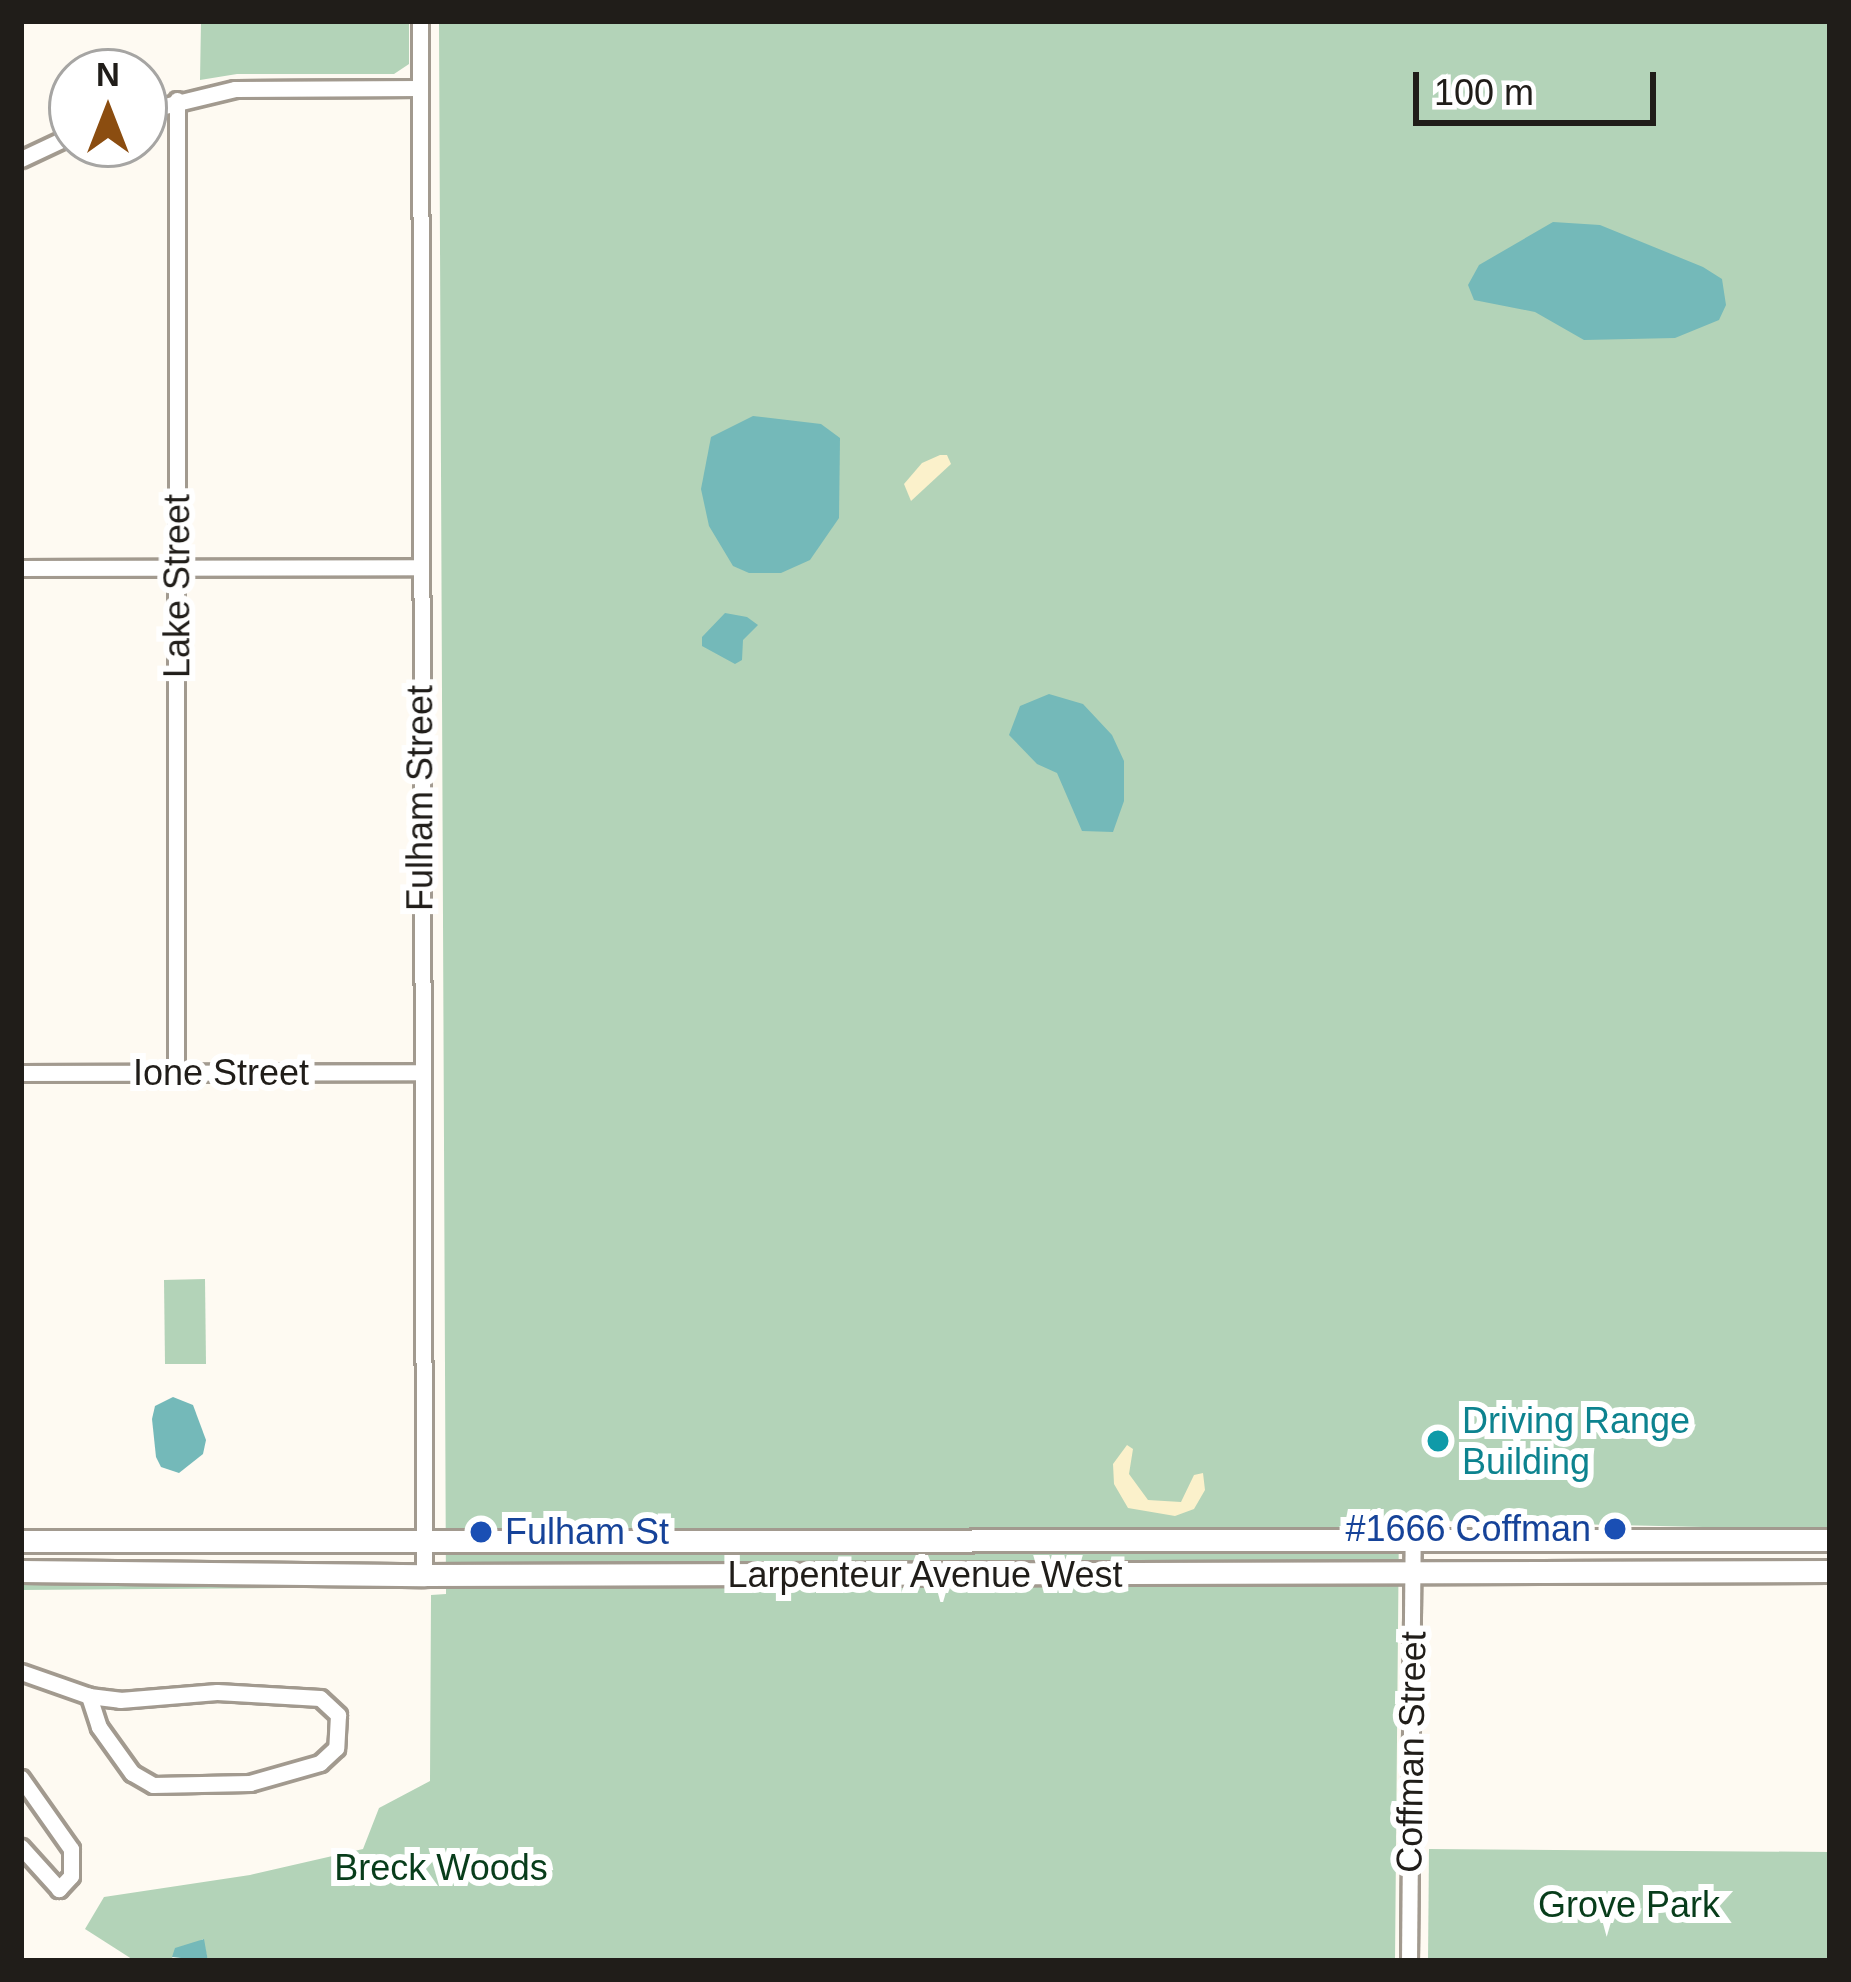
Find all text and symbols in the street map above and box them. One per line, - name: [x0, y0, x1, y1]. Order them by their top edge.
- north arrow: [48, 48, 168, 168]
- scale bar: [1419, 48, 1662, 122]
- text: N: [96, 56, 120, 93]
- text: 100 m: [1434, 72, 1534, 113]
- street label: Lake Street: [155, 494, 199, 678]
- street label: Fulham Street: [398, 685, 442, 911]
- street label: Ione Street: [133, 1051, 309, 1095]
- place label: Driving Range Building: [1462, 1398, 1690, 1483]
- marker: Driving Range Building: [1425, 1428, 1451, 1454]
- place label: #1666 Coffman: [1345, 1507, 1591, 1551]
- place label: Fulham St: [505, 1510, 669, 1554]
- marker: #1666 Coffman: [1602, 1516, 1628, 1542]
- marker: Fulham St: [468, 1519, 494, 1545]
- street label: Larpenteur Avenue West: [727, 1553, 1123, 1597]
- street label: Coffman Street: [1387, 1631, 1435, 1873]
- park label: Breck Woods: [334, 1846, 548, 1890]
- park label: Grove Park: [1538, 1883, 1720, 1927]

